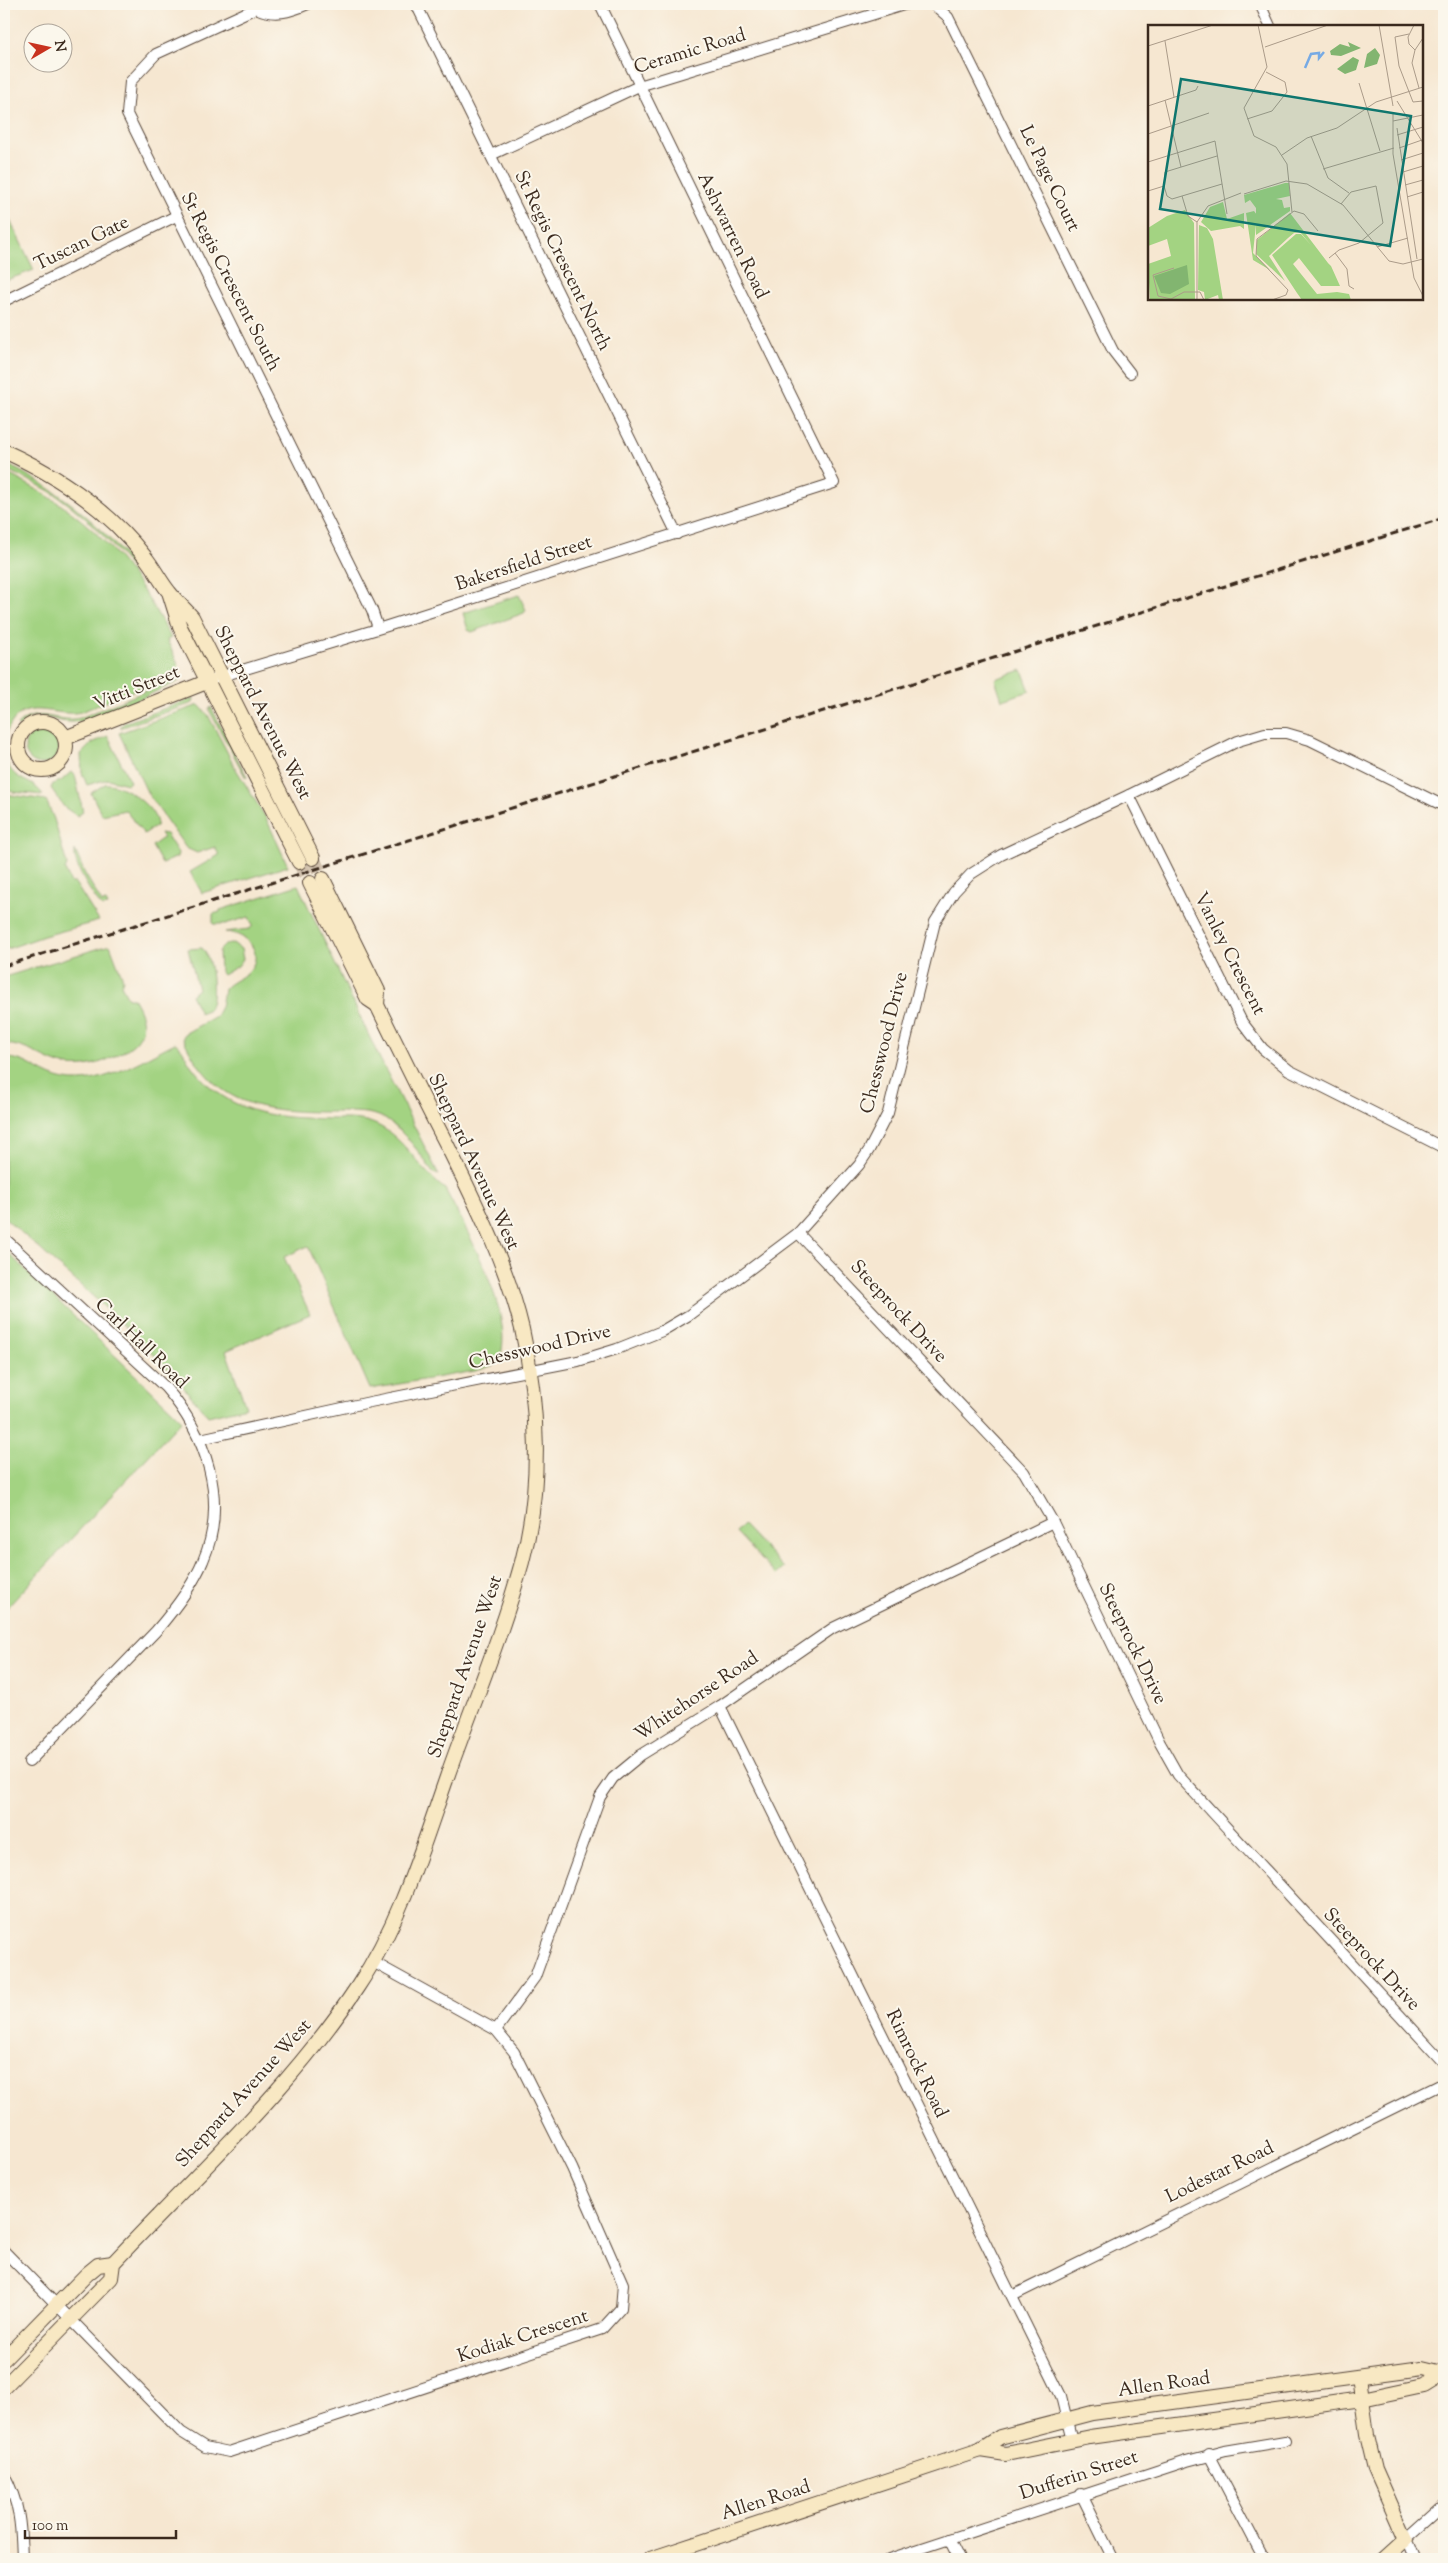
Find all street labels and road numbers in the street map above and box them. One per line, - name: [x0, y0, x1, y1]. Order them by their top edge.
- street label: Ceramic Road: [631, 22, 750, 82]
- street label: Le Page Court: [1012, 121, 1087, 237]
- street label: St Regis Crescent North: [507, 166, 617, 356]
- street label: Ashwarren Road: [690, 168, 774, 304]
- street label: St Regis Crescent South: [173, 188, 287, 376]
- street label: Tuscan Gate: [30, 209, 134, 279]
- street label: Bakersfield Street: [452, 529, 596, 599]
- street label: Sheppard Avenue West: [206, 621, 318, 805]
- street label: Vitti Street: [90, 659, 185, 719]
- street label: Vanley Crescent: [1186, 888, 1272, 1021]
- street label: Chesswood Drive: [854, 969, 916, 1117]
- street label: Sheppard Avenue West: [420, 1069, 526, 1255]
- street label: Steeprock Drive: [843, 1255, 953, 1370]
- street label: Carl Hall Road: [88, 1292, 194, 1396]
- street label: Chesswood Drive: [466, 1319, 614, 1377]
- street label: Sheppard Avenue West: [422, 1571, 510, 1762]
- street label: Steeprock Drive: [1091, 1579, 1173, 1709]
- street label: Whitehorse Road: [630, 1645, 765, 1749]
- street label: Steeprock Drive: [1316, 1903, 1426, 2018]
- street label: Rimrock Road: [878, 2005, 954, 2123]
- street label: Sheppard Avenue West: [170, 2013, 319, 2174]
- street label: Lodestar Road: [1161, 2135, 1279, 2211]
- street label: Kodiak Crescent: [454, 2303, 592, 2371]
- street label: Allen Road: [1116, 2365, 1212, 2405]
- street label: Dufferin Street: [1016, 2444, 1142, 2508]
- street label: Allen Road: [718, 2474, 814, 2528]

